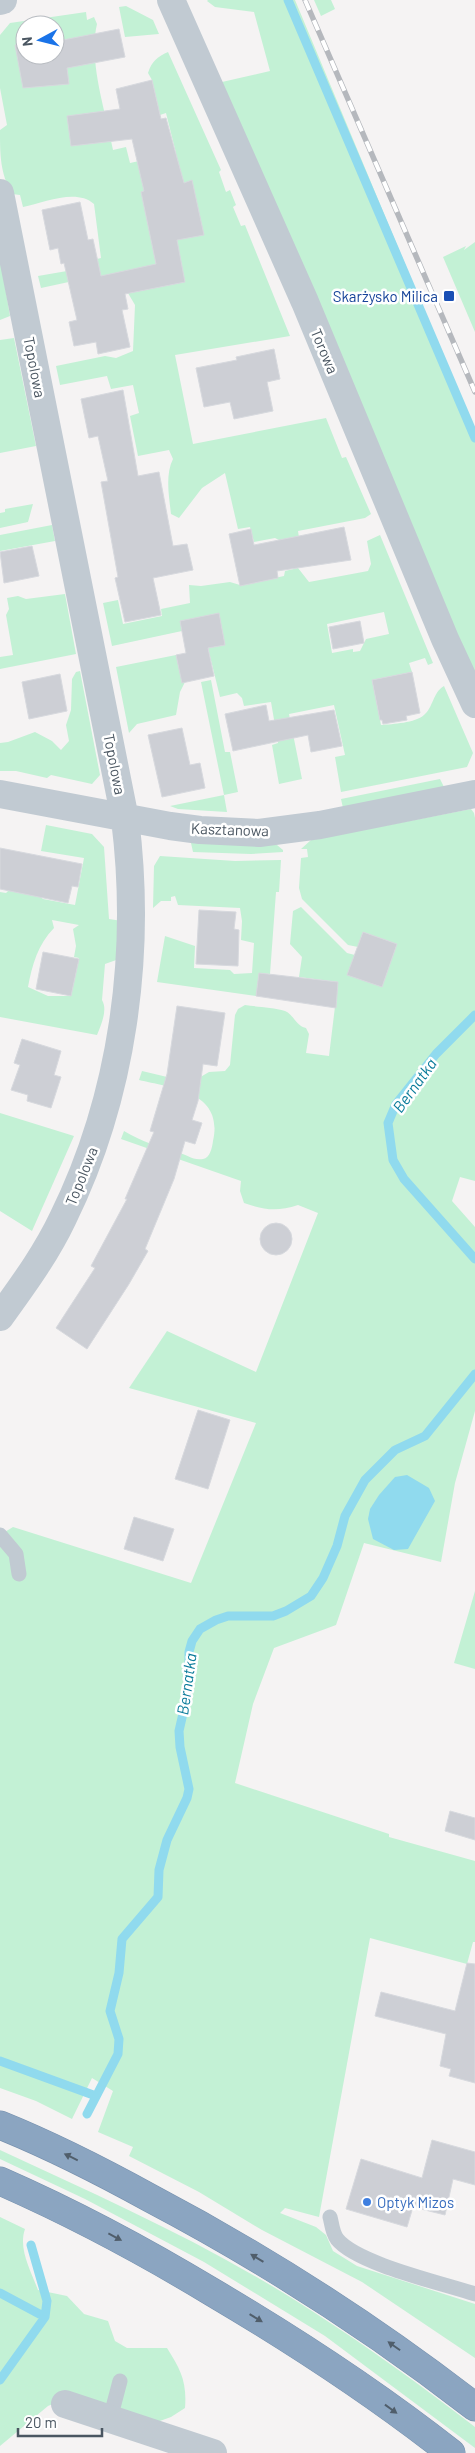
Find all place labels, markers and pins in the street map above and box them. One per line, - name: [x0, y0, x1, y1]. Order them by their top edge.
- place label: Skarżysko Milica: [333, 287, 438, 305]
- marker: Skarżysko Milica: [442, 289, 456, 303]
- place label: Optyk Mizos: [377, 2193, 454, 2211]
- marker: Optyk Mizos: [361, 2196, 373, 2208]

